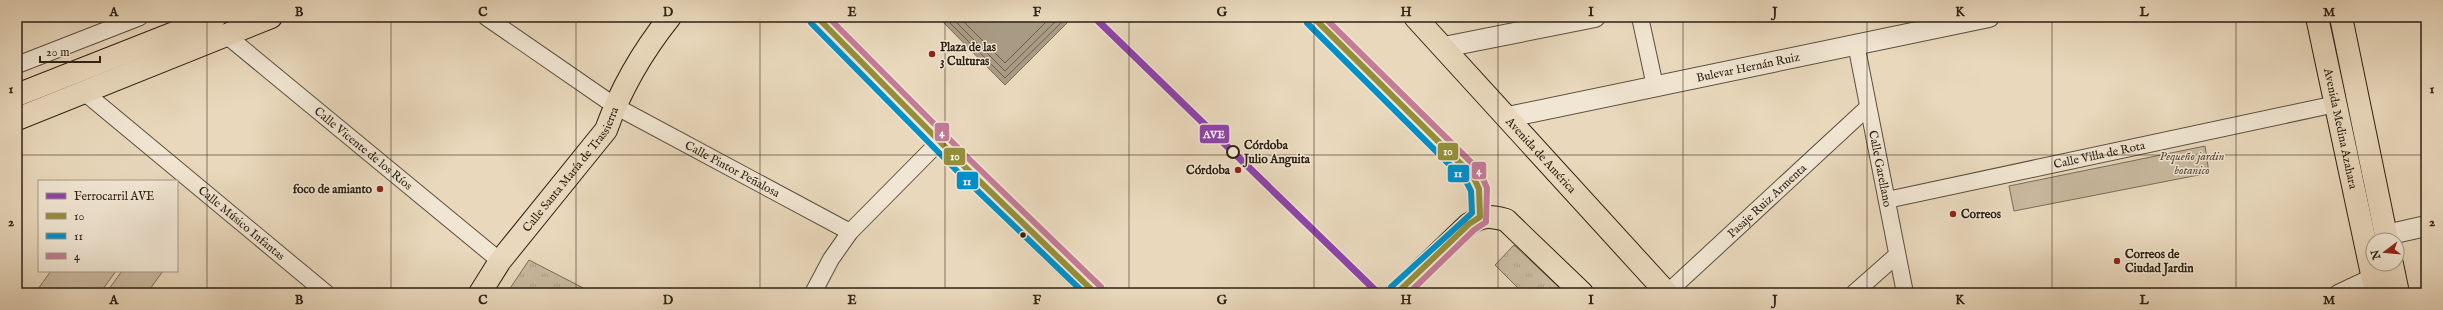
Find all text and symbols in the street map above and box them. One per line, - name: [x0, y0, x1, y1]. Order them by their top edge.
- text: A: [109, 4, 120, 21]
- text: B: [295, 4, 304, 21]
- text: C: [478, 4, 488, 21]
- text: D: [663, 4, 674, 21]
- text: E: [847, 4, 857, 21]
- text: F: [1033, 4, 1042, 21]
- text: G: [1217, 4, 1228, 21]
- text: H: [1400, 4, 1412, 21]
- text: I: [1588, 4, 1594, 21]
- text: J: [1770, 4, 1778, 21]
- text: K: [1955, 4, 1965, 21]
- text: L: [2138, 4, 2149, 21]
- text: M: [2323, 4, 2336, 21]
- scale bar: [40, 38, 100, 64]
- place label: Plaza de las 3 Culturas: [940, 40, 997, 69]
- text: 20 m: [46, 45, 69, 60]
- marker: Plaza de las 3 Culturas: [927, 49, 937, 59]
- street label: Bulevar Hernán Ruiz: [1695, 49, 1801, 86]
- street label: Avenida Medina Azahara: [2320, 66, 2361, 191]
- text: 1: [9, 81, 14, 98]
- text: 1: [2430, 81, 2435, 98]
- street label: Calle Vicente de los Ríos: [311, 104, 415, 193]
- street label: Calle Santa María de Trassierra: [520, 104, 623, 235]
- street label: Avenida de América: [1502, 114, 1580, 197]
- line badge: 4: [934, 122, 950, 142]
- line badge: AVE: [1199, 124, 1230, 144]
- text: 4: [938, 126, 945, 140]
- text: AVE: [1202, 128, 1225, 142]
- street label: Calle Garellano: [1865, 129, 1895, 209]
- street label: Calle Pintor Peñalosa: [682, 138, 783, 201]
- place label: Córdoba Julio Anguita: [1242, 138, 1311, 168]
- street label: Calle Villa de Rota: [2052, 138, 2147, 172]
- line badge: 10: [1437, 142, 1459, 161]
- marker: Córdoba Julio Anguita: [1226, 145, 1240, 159]
- text: 10: [1443, 145, 1453, 159]
- line badge: 10: [943, 147, 966, 166]
- park label: Pequeño jardin botanico: [2160, 149, 2225, 178]
- text: 10: [950, 150, 960, 164]
- street label: Pasaje Ruiz Armenta: [1725, 160, 1810, 241]
- line badge: 4: [1471, 161, 1487, 180]
- place label: Córdoba: [1186, 163, 1231, 178]
- line badge: 11: [1447, 164, 1470, 183]
- text: 4: [1475, 164, 1482, 178]
- marker: Córdoba: [1233, 165, 1243, 175]
- text: 11: [1454, 167, 1462, 181]
- line badge: 11: [956, 171, 979, 190]
- text: 11: [963, 175, 971, 189]
- legend: [38, 180, 178, 272]
- place label: foco de amianto: [293, 182, 373, 197]
- street label: Calle Músico Infantas: [195, 183, 288, 264]
- marker: foco de amianto: [375, 184, 385, 194]
- text: Ferrocarril AVE: [74, 189, 154, 204]
- place label: Correos: [1961, 207, 2002, 222]
- text: 10: [74, 209, 84, 224]
- marker: Correos: [1948, 209, 1958, 219]
- text: 2: [8, 214, 14, 231]
- text: 2: [2429, 214, 2435, 231]
- text: 11: [74, 229, 83, 244]
- unlabelled marker: [1018, 230, 1028, 240]
- north arrow: [2365, 232, 2405, 272]
- place label: Correos de Ciudad Jardin: [2125, 247, 2194, 277]
- text: N: [2368, 248, 2385, 262]
- text: 4: [74, 249, 80, 264]
- marker: Correos de Ciudad Jardin: [2112, 256, 2122, 266]
- text: A: [109, 292, 120, 309]
- text: B: [295, 292, 304, 309]
- text: C: [478, 292, 488, 309]
- text: D: [663, 292, 674, 309]
- text: E: [847, 292, 857, 309]
- text: F: [1033, 292, 1042, 309]
- text: G: [1217, 292, 1228, 309]
- text: H: [1400, 292, 1412, 309]
- text: I: [1588, 292, 1594, 309]
- text: J: [1770, 292, 1778, 309]
- text: K: [1955, 292, 1965, 309]
- text: L: [2138, 292, 2149, 309]
- text: M: [2323, 292, 2336, 309]

